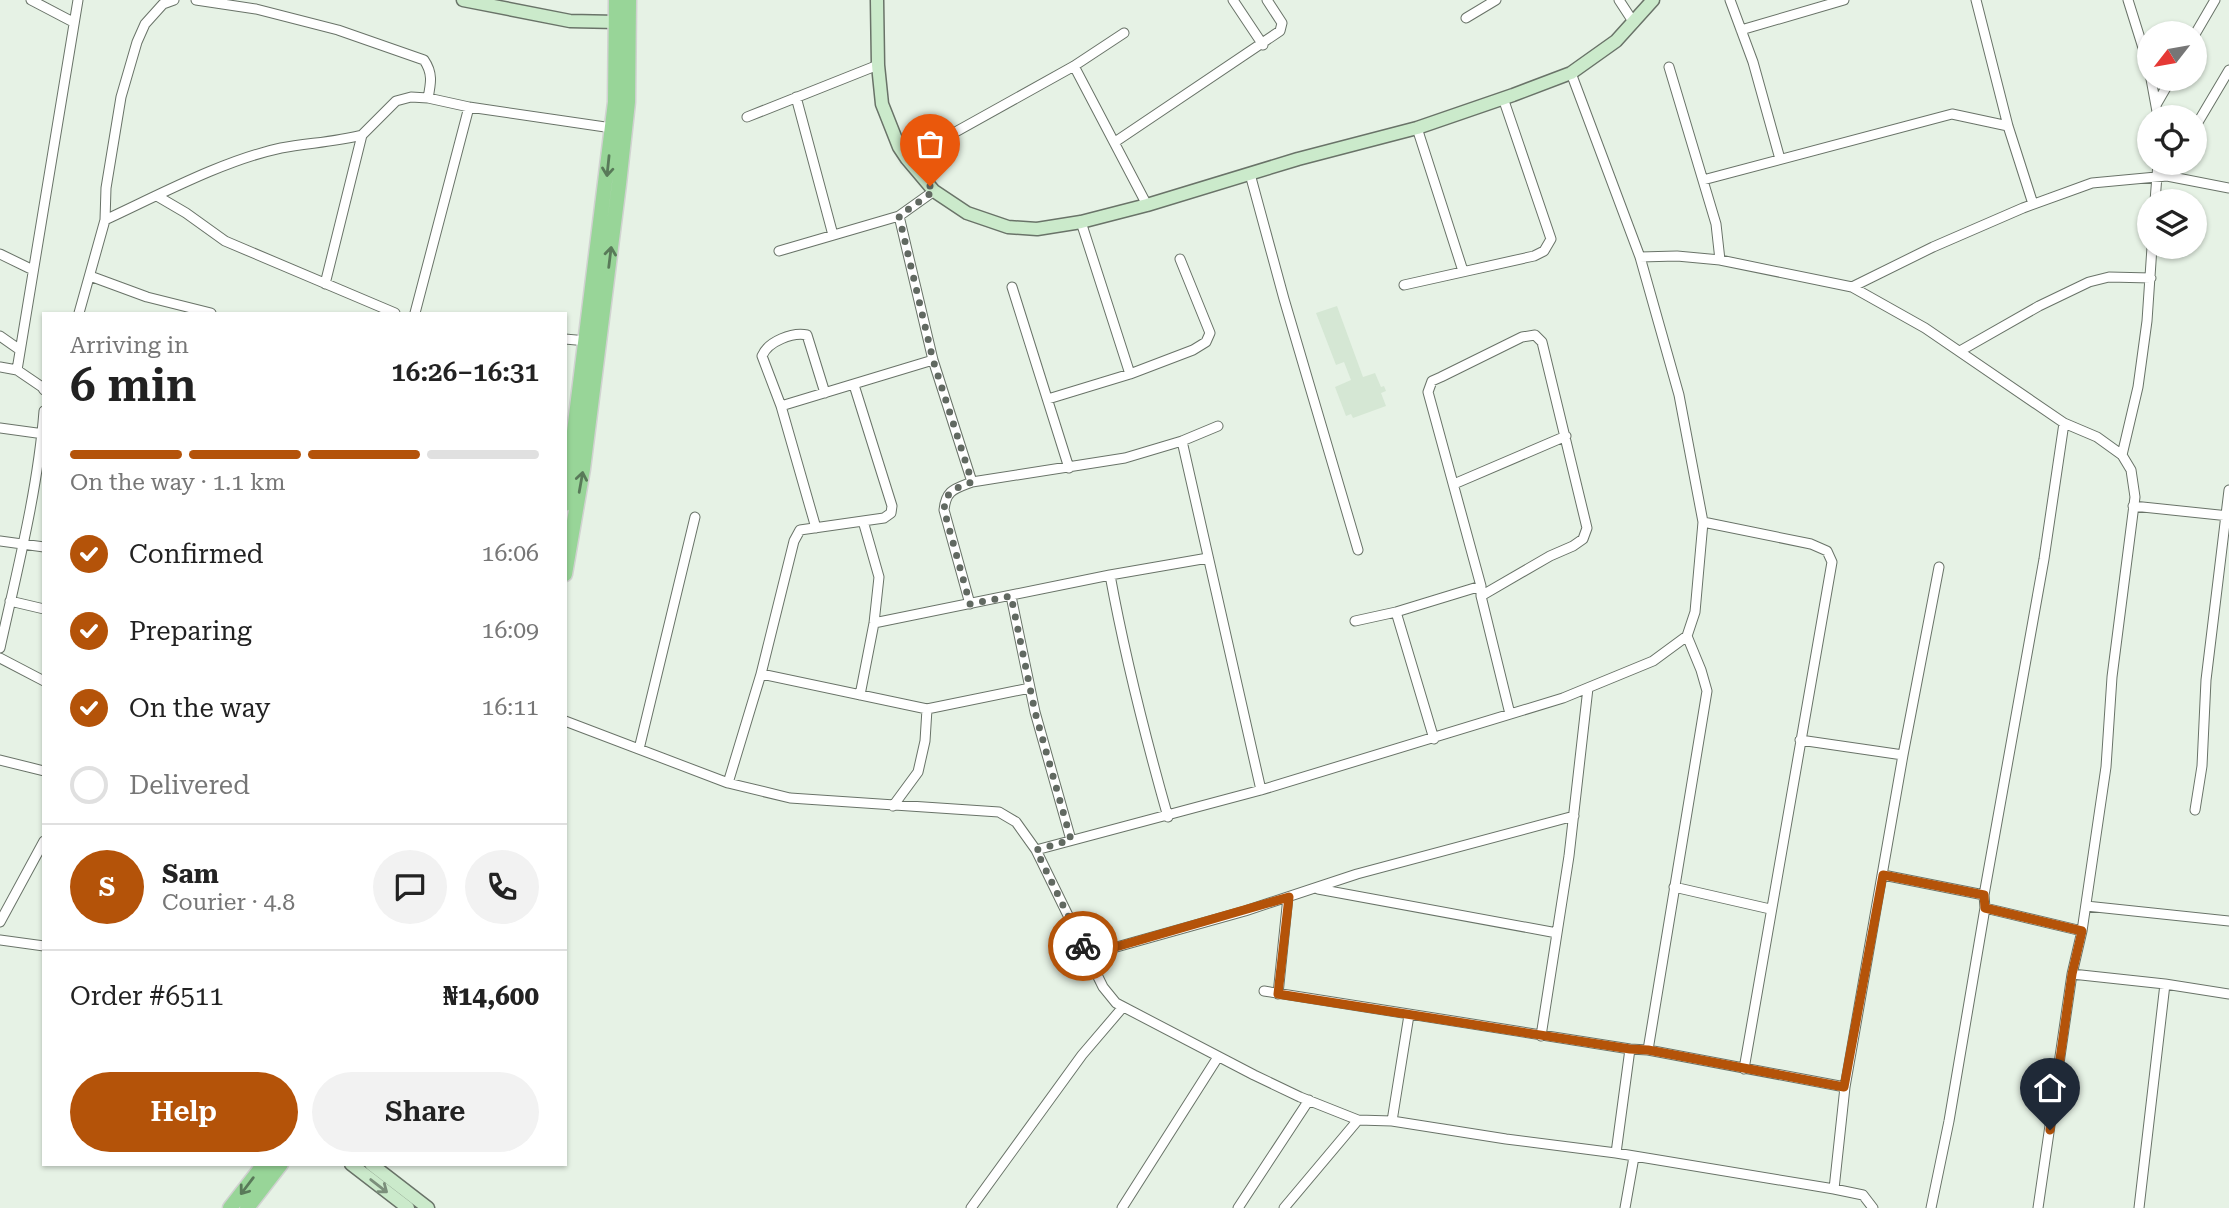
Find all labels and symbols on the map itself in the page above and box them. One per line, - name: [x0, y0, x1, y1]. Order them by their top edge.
- north arrow: [2137, 21, 2207, 91]
- pin: [900, 114, 960, 186]
- one-way arrow: [601, 154, 614, 177]
- one-way arrow: [604, 246, 617, 268]
- one-way arrow: [575, 471, 588, 494]
- courier: [1048, 911, 1118, 981]
- pin: [2020, 1058, 2080, 1130]
- one-way arrow: [240, 1176, 254, 1195]
- one-way arrow: [369, 1178, 388, 1193]

